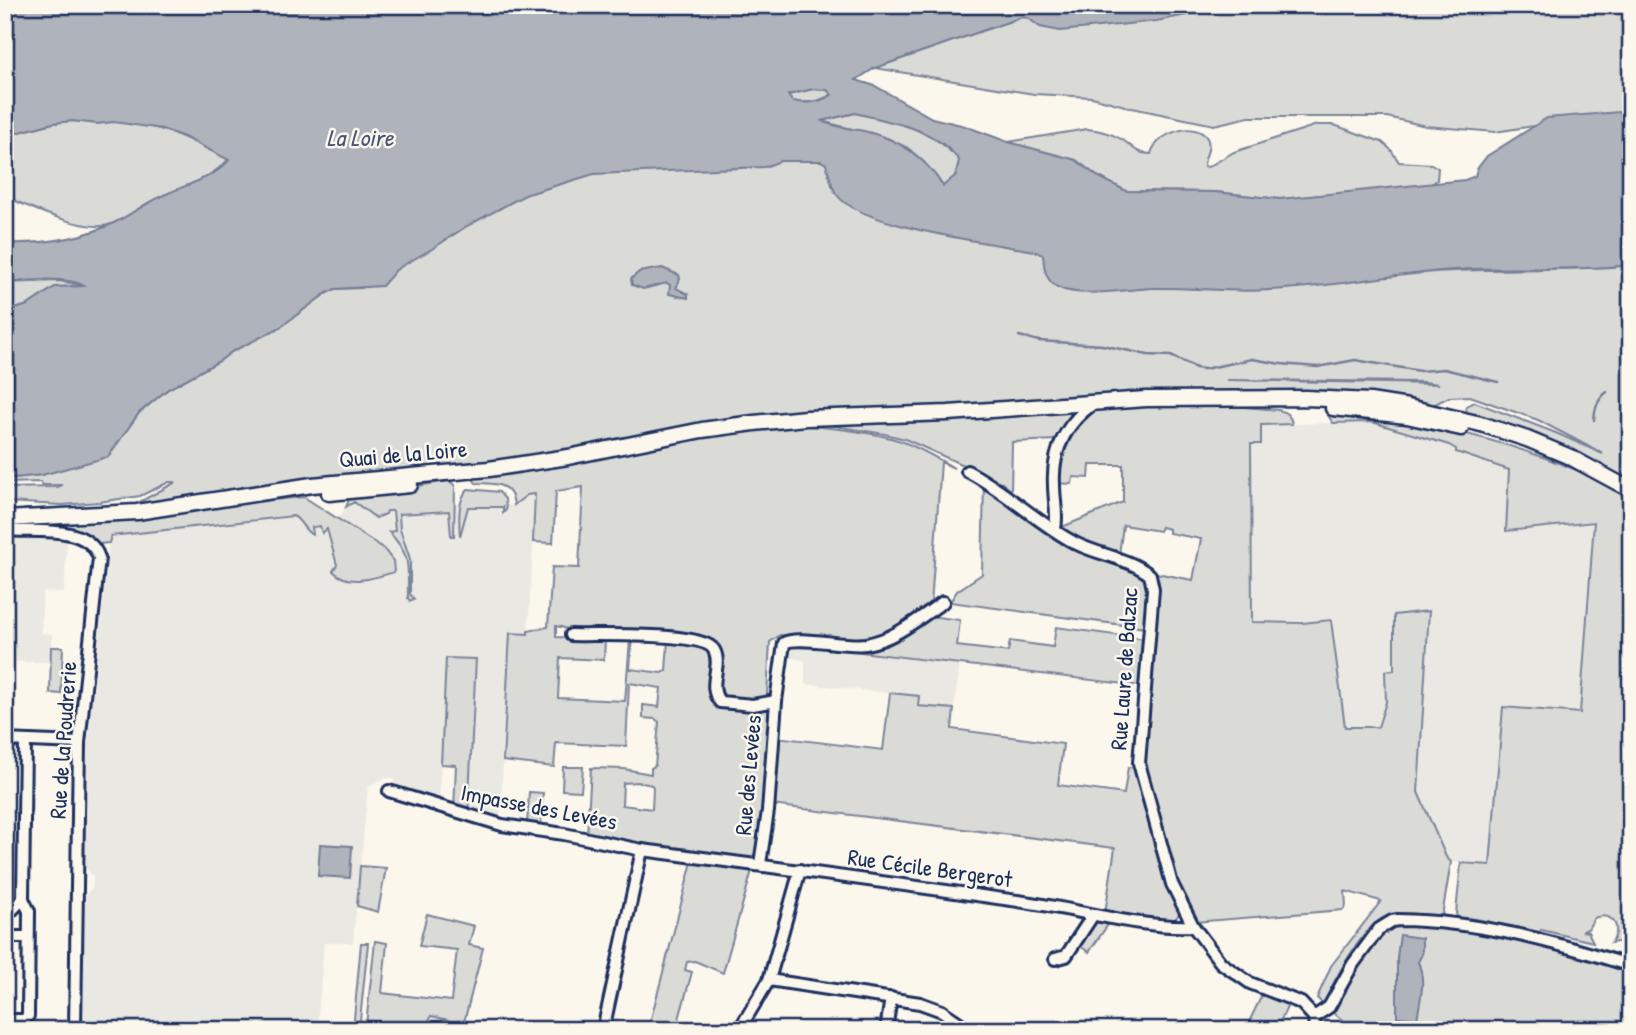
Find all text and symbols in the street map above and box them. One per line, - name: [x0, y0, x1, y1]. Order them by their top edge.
- water label: La Loire: [327, 121, 395, 153]
- street label: Quai de la Loire: [338, 432, 468, 475]
- street label: Rue Laure de Balzac: [1102, 587, 1145, 751]
- street label: Rue de la Poudrerie: [42, 660, 83, 820]
- street label: Rue des Levées: [727, 713, 768, 836]
- street label: Impasse des Levées: [458, 776, 620, 837]
- street label: Rue Cécile Bergerot: [846, 841, 1015, 895]

